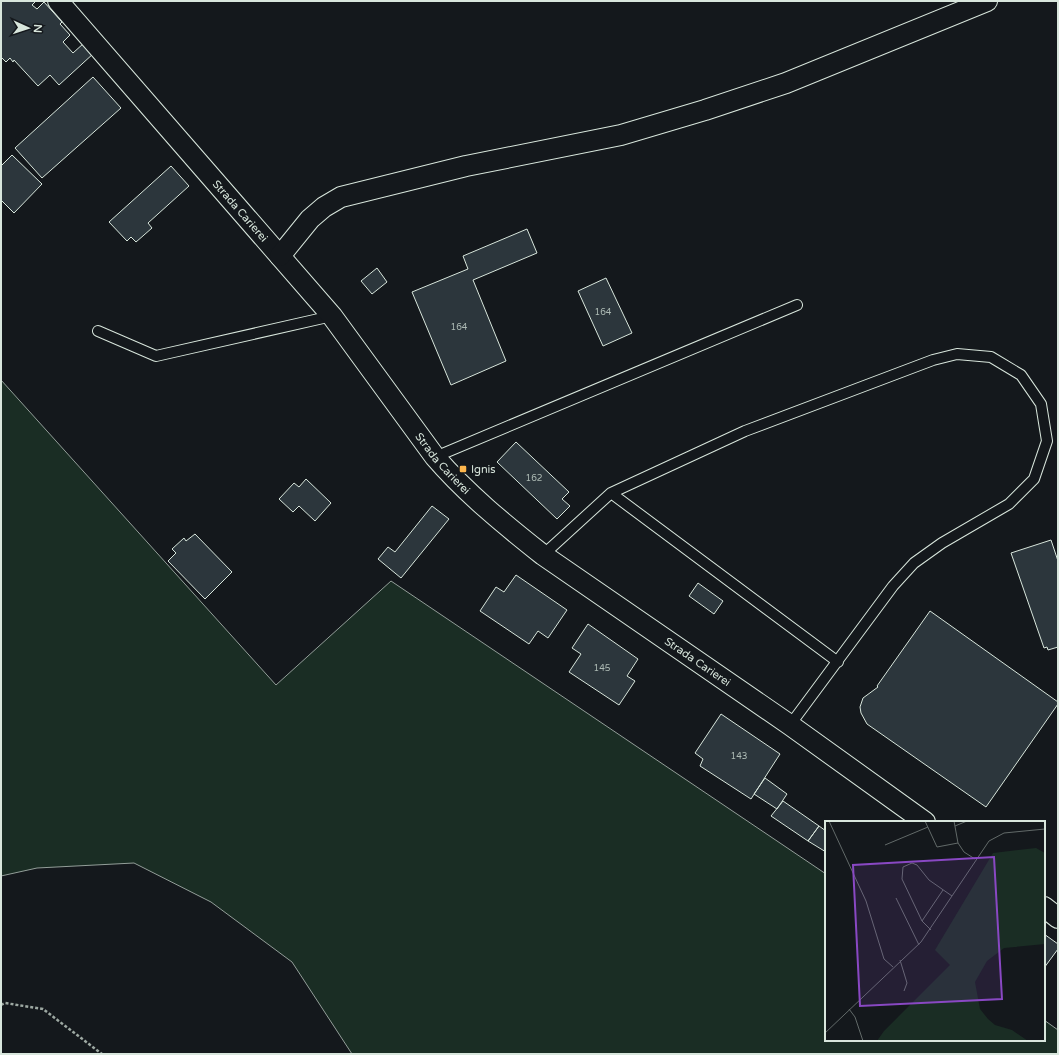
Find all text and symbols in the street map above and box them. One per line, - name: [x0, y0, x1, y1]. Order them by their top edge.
- north arrow: [8, 8, 48, 48]
- text: N: [31, 24, 44, 33]
- street label: Strada Carierei: [210, 177, 271, 244]
- house number: 164: [595, 307, 612, 318]
- house number: 164: [451, 322, 468, 333]
- street label: Strada Carierei: [413, 430, 473, 497]
- place label: Ignis: [471, 463, 496, 476]
- marker: Ignis: [458, 464, 468, 474]
- house number: 162: [526, 473, 542, 484]
- street label: Strada Carierei: [662, 634, 733, 689]
- house number: 145: [594, 663, 611, 674]
- house number: 143: [731, 751, 747, 762]
- inset map: [825, 821, 1045, 1041]

